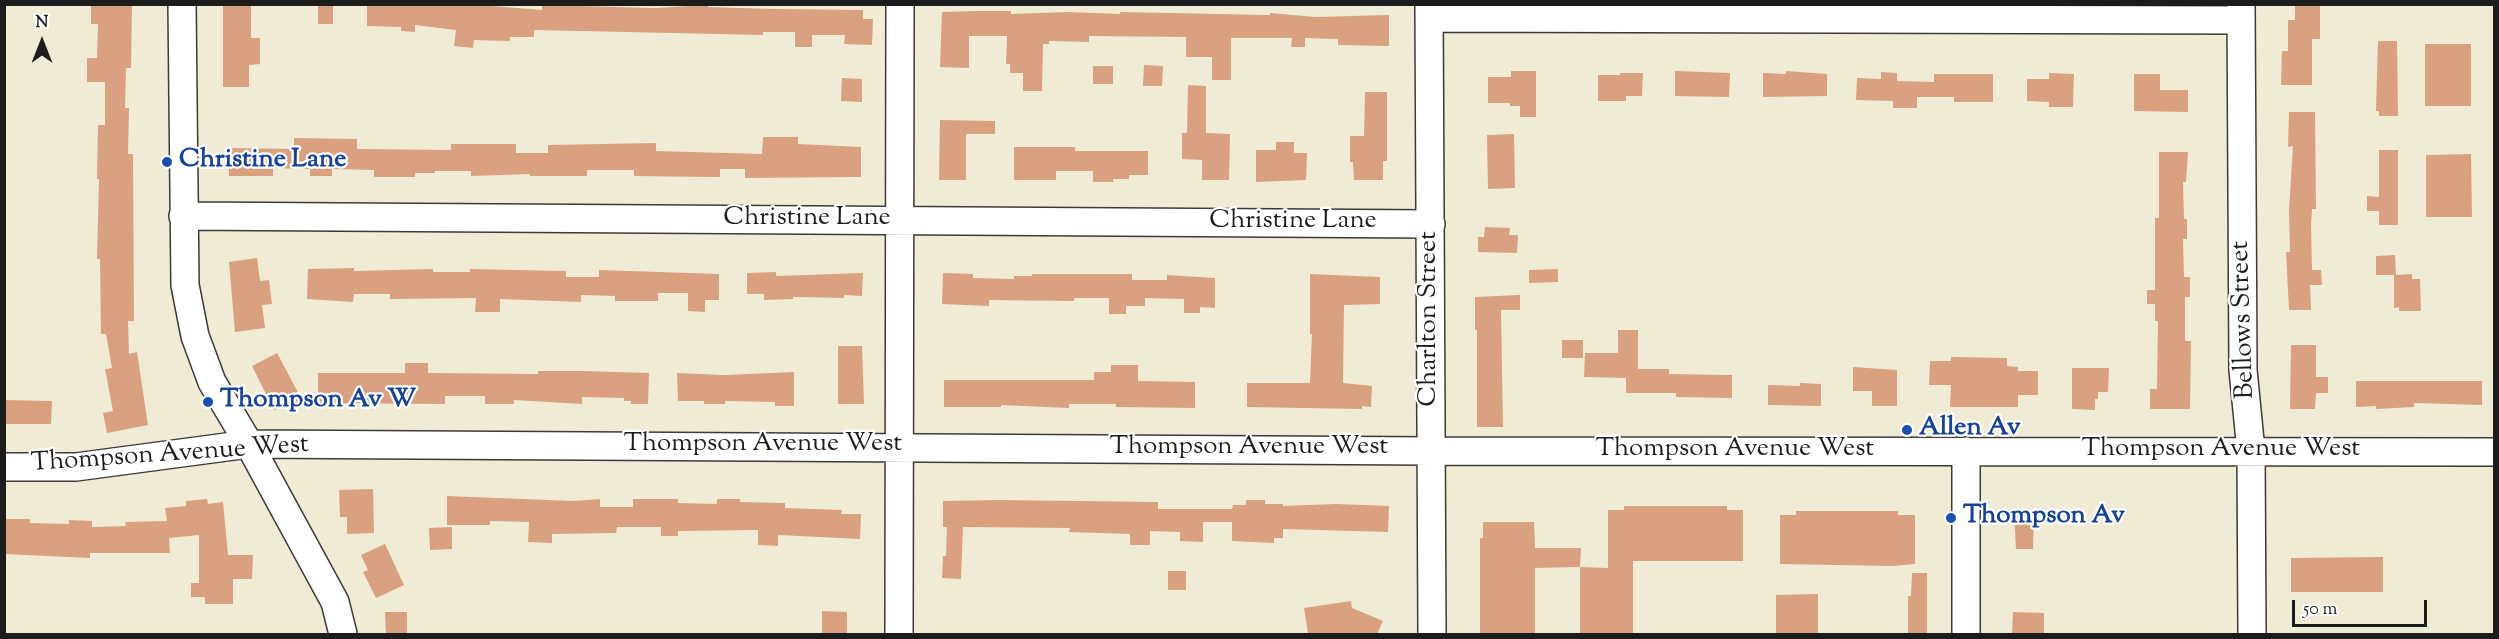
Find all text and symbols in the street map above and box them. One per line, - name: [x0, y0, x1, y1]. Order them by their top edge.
- north arrow: [12, 12, 72, 72]
- text: N: [36, 12, 48, 35]
- place label: Christine Lane: [179, 146, 346, 178]
- marker: Christine Lane: [160, 155, 174, 169]
- street label: Christine Lane: [723, 204, 891, 236]
- street label: Christine Lane: [1209, 207, 1377, 239]
- street label: Charlton Street: [1415, 231, 1447, 407]
- street label: Bellows Street: [2227, 240, 2263, 400]
- place label: Thompson Av W: [220, 386, 416, 418]
- marker: Thompson Av W: [201, 395, 215, 409]
- place label: Allen Av: [1919, 414, 2021, 446]
- marker: Allen Av: [1900, 423, 1914, 437]
- street label: Thompson Avenue West: [624, 430, 902, 462]
- street label: Thompson Avenue West: [30, 431, 310, 481]
- street label: Thompson Avenue West: [1110, 433, 1388, 465]
- street label: Thompson Avenue West: [1596, 435, 1874, 467]
- street label: Thompson Avenue West: [2082, 435, 2360, 467]
- place label: Thompson Av: [1963, 502, 2125, 534]
- marker: Thompson Av: [1944, 511, 1958, 525]
- scale bar: [2295, 588, 2430, 626]
- text: 50 m: [2303, 597, 2337, 623]

